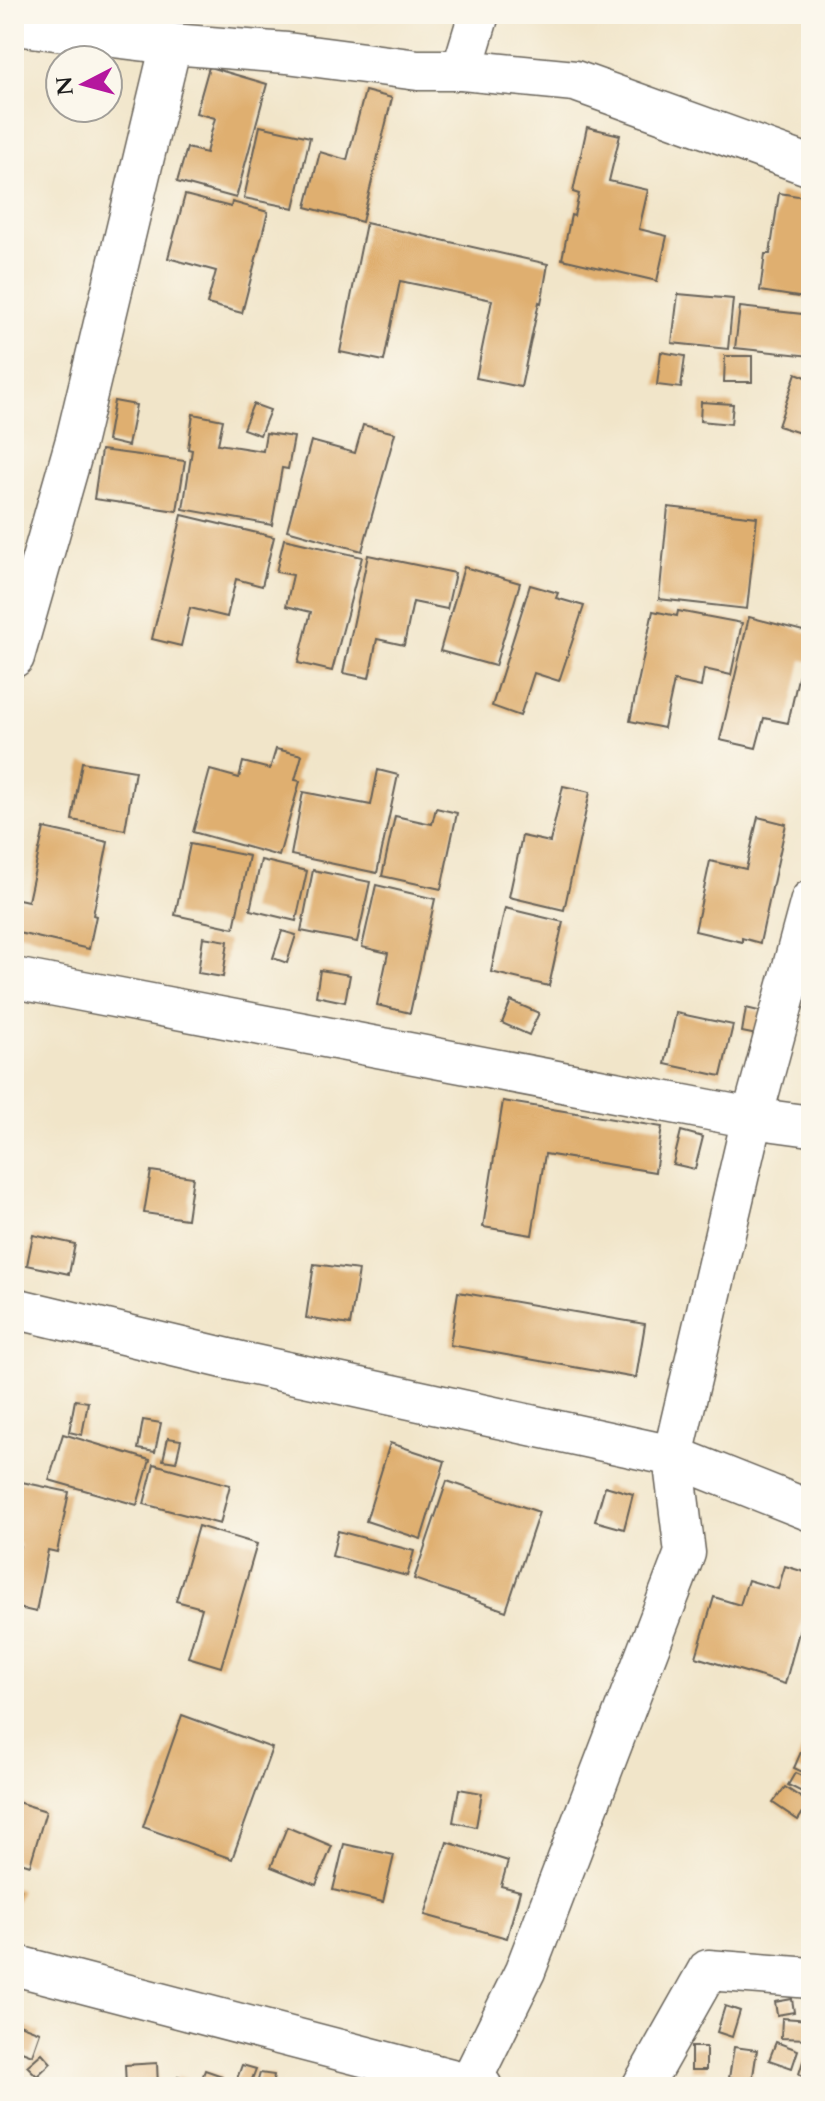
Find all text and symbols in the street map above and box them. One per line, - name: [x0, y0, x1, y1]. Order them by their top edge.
- north arrow: [44, 44, 124, 124]
- text: N: [49, 75, 81, 97]

